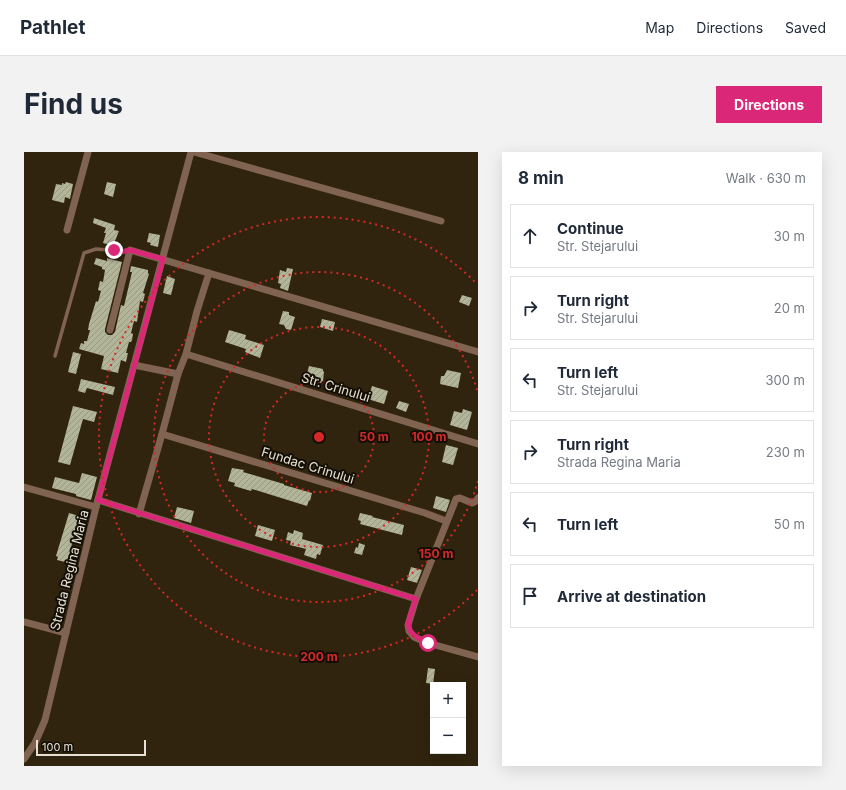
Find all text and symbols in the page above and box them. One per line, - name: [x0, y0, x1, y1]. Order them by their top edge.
- text: Pathlet: [20, 16, 85, 39]
- text: Map: [645, 19, 674, 36]
- text: Directions: [696, 19, 763, 36]
- text: Saved: [785, 19, 826, 36]
- button: Directions: [716, 86, 822, 123]
- text: Find us: [24, 87, 123, 121]
- text: 8 min: [518, 168, 564, 188]
- text: Walk · 630 m: [726, 170, 806, 186]
- text: Continue: [557, 219, 624, 238]
- icon: ahead: [519, 225, 541, 247]
- text: 30 m: [774, 228, 805, 244]
- text: Str. Stejarului: [557, 238, 638, 254]
- route end: [105, 241, 123, 259]
- text: Turn right: [557, 291, 629, 310]
- icon: right: [519, 297, 541, 319]
- text: 20 m: [774, 300, 805, 316]
- text: Str. Stejarului: [557, 310, 638, 326]
- text: Turn left: [557, 363, 618, 382]
- street label: Str. Crinului: [300, 369, 372, 405]
- icon: left: [519, 369, 541, 391]
- text: 300 m: [766, 372, 805, 388]
- text: Str. Stejarului: [557, 382, 638, 398]
- text: 50 m: [359, 429, 389, 444]
- text: 100 m: [411, 429, 447, 444]
- centre of rings: [312, 430, 326, 444]
- text: Turn right: [557, 435, 629, 454]
- icon: right: [519, 441, 541, 463]
- street label: Fundac Crinului: [260, 443, 356, 487]
- text: 230 m: [766, 444, 805, 460]
- text: Strada Regina Maria: [557, 454, 681, 470]
- street label: Strada Regina Maria: [46, 508, 92, 632]
- icon: left: [519, 513, 541, 535]
- text: Turn left: [557, 515, 618, 534]
- text: 50 m: [774, 516, 805, 532]
- text: 150 m: [419, 546, 453, 561]
- icon: arrive: [519, 585, 541, 607]
- text: Arrive at destination: [557, 587, 706, 606]
- route start: [419, 634, 437, 652]
- text: 200 m: [300, 649, 338, 664]
- map controls: [430, 682, 466, 754]
- button: +: [430, 682, 466, 718]
- button: −: [430, 718, 466, 754]
- scale bar: [36, 738, 146, 757]
- text: 100 m: [42, 740, 73, 754]

